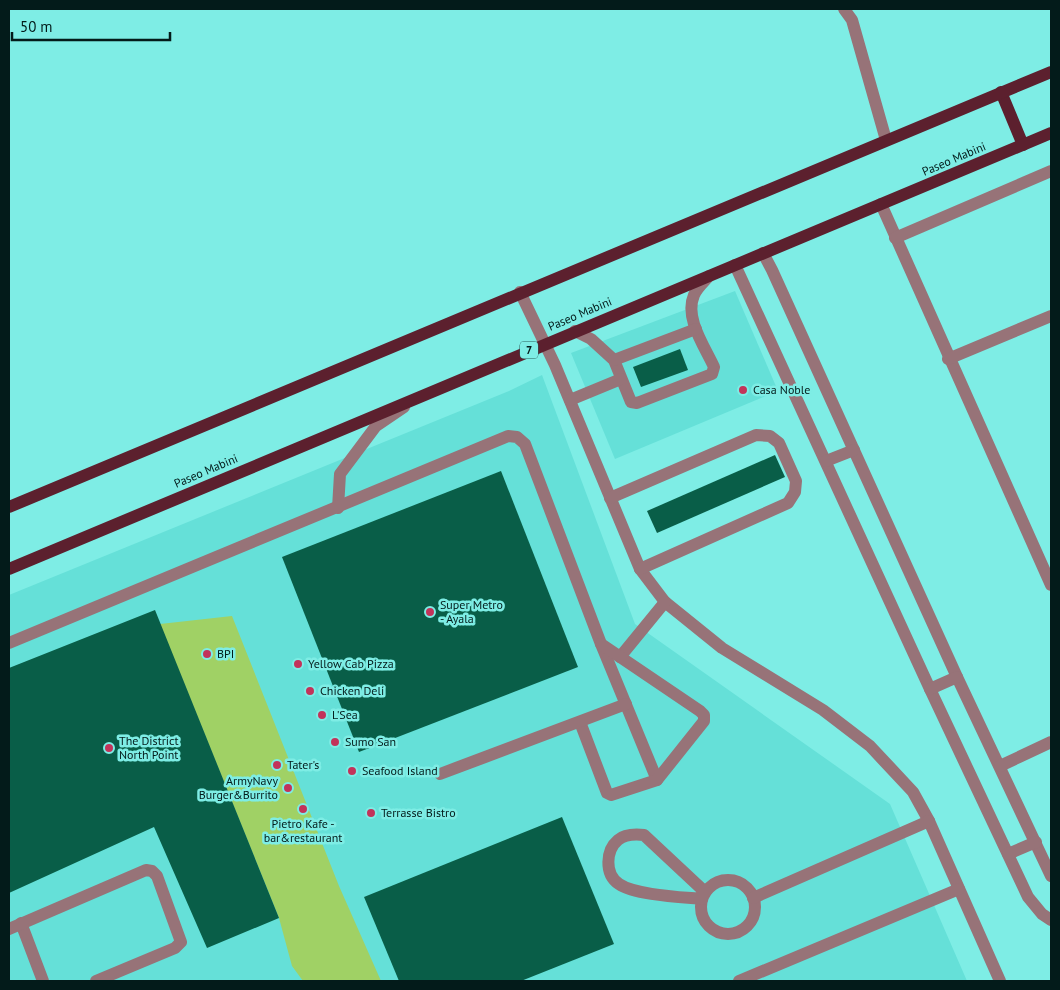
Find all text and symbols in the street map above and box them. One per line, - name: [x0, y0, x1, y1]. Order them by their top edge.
- scale bar: [12, 10, 170, 42]
- text: 50 m: [20, 17, 53, 36]
- street label: Paseo Mabini: [920, 138, 988, 179]
- street label: Paseo Mabini: [546, 293, 614, 334]
- road number: 7: [520, 342, 538, 358]
- place label: Casa Noble: [753, 382, 810, 397]
- marker: Casa Noble: [737, 384, 749, 396]
- street label: Paseo Mabini: [172, 450, 240, 491]
- place label: Super Metro - Ayala: [440, 597, 503, 626]
- marker: Super Metro - Ayala: [424, 606, 436, 618]
- place label: BPI: [217, 646, 234, 661]
- marker: BPI: [201, 648, 213, 660]
- place label: Yellow Cab Pizza: [308, 656, 394, 671]
- marker: Yellow Cab Pizza: [292, 658, 304, 670]
- place label: Chicken Deli: [320, 683, 384, 698]
- marker: Chicken Deli: [304, 685, 316, 697]
- place label: L'Sea: [332, 707, 358, 722]
- marker: L'Sea: [316, 709, 328, 721]
- place label: The District North Point: [119, 733, 179, 762]
- place label: Sumo San: [345, 734, 396, 749]
- marker: Sumo San: [329, 736, 341, 748]
- marker: The District North Point: [103, 742, 115, 754]
- place label: Tater's: [287, 757, 319, 772]
- marker: Tater's: [271, 759, 283, 771]
- place label: Seafood Island: [362, 763, 438, 778]
- marker: Seafood Island: [346, 765, 358, 777]
- place label: ArmyNavy Burger&Burrito: [199, 773, 278, 802]
- marker: ArmyNavy Burger&Burrito: [282, 782, 294, 794]
- marker: Pietro Kafe - bar&restaurant: [297, 803, 309, 815]
- place label: Terrasse Bistro: [381, 805, 456, 820]
- marker: Terrasse Bistro: [365, 807, 377, 819]
- place label: Pietro Kafe - bar&restaurant: [264, 816, 342, 845]

